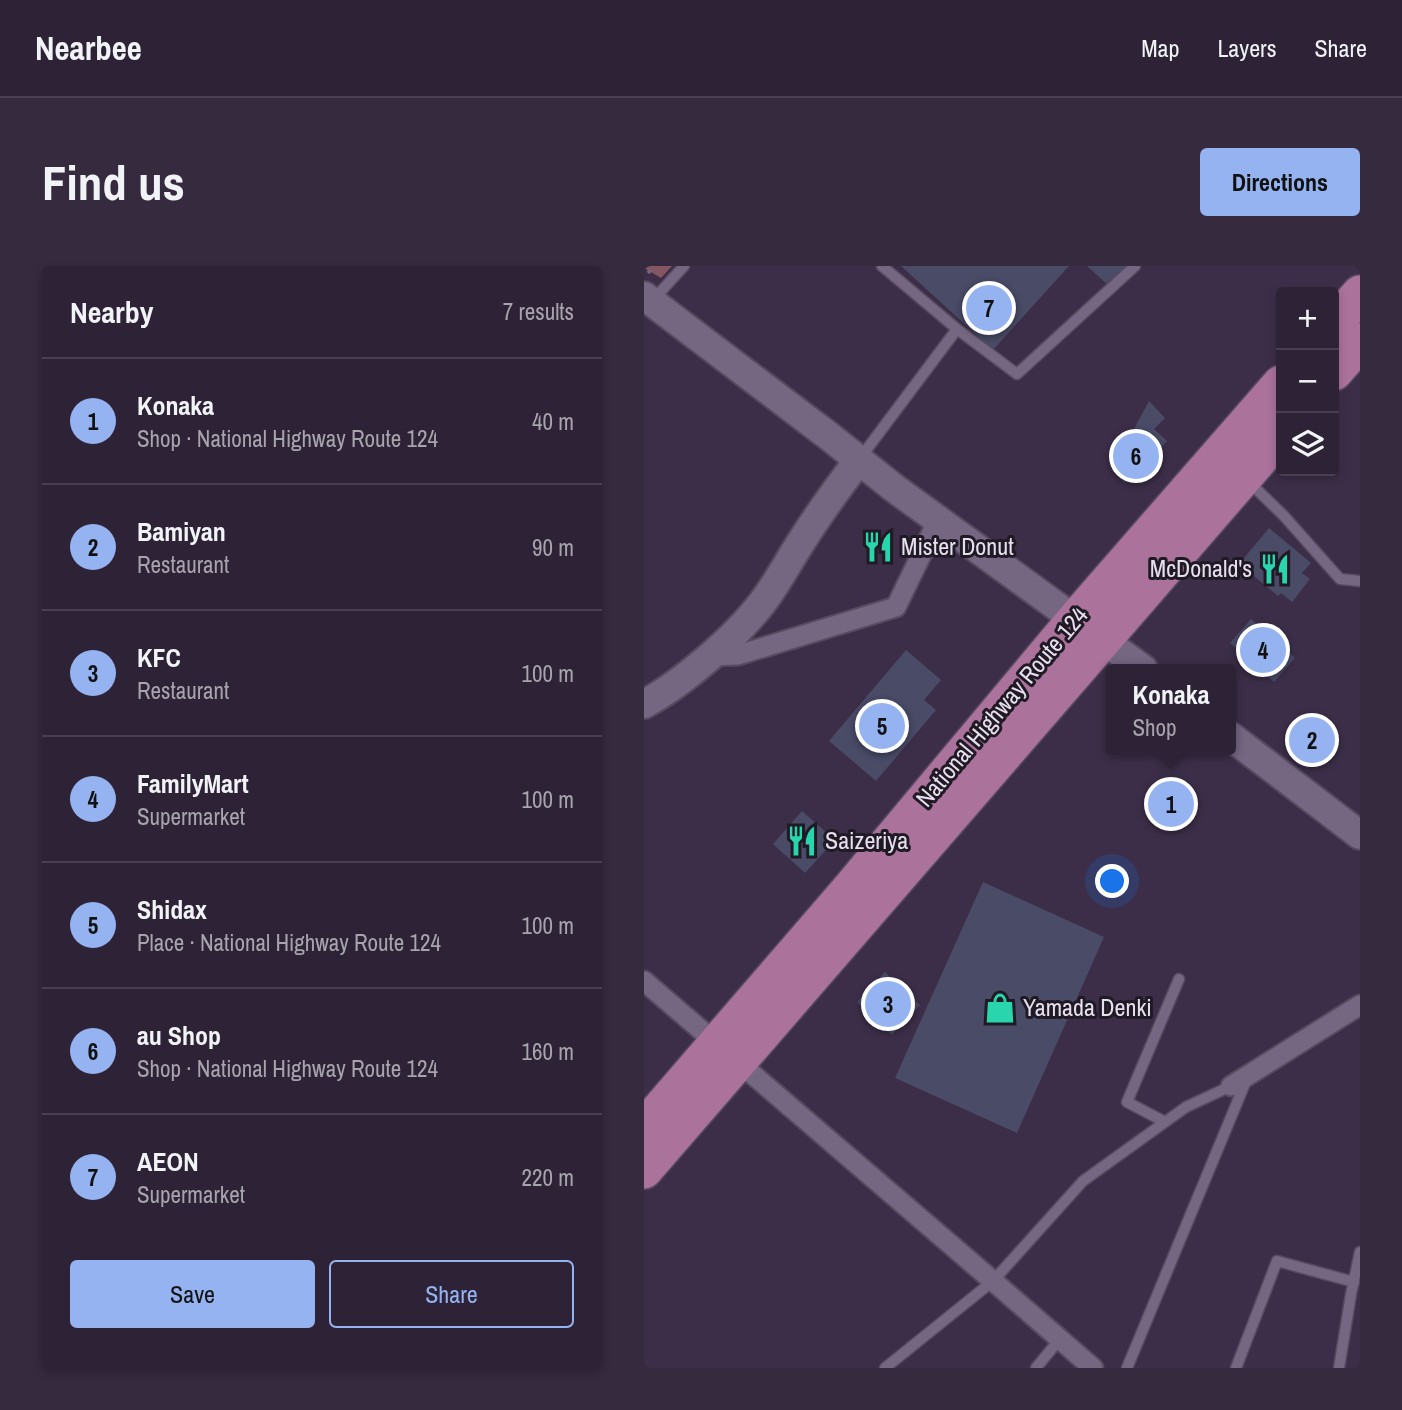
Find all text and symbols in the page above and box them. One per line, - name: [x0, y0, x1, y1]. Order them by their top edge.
- text: Nearbee: [35, 26, 142, 70]
- text: Map: [1141, 32, 1179, 64]
- text: Layers: [1217, 32, 1276, 64]
- text: Share: [1314, 32, 1367, 64]
- button: Directions: [1200, 148, 1360, 216]
- text: Find us: [42, 149, 185, 215]
- pin: 7: [966, 282, 1012, 334]
- map controls: [1276, 287, 1339, 476]
- button: +: [1276, 287, 1339, 350]
- text: Nearby: [70, 292, 153, 332]
- text: 7 results: [503, 296, 574, 327]
- button: −: [1276, 350, 1339, 413]
- text: Konaka: [137, 388, 214, 423]
- text: 1: [88, 406, 98, 437]
- text: 40 m: [532, 406, 574, 437]
- button: layers: [1276, 413, 1339, 476]
- text: Shop · National Highway Route 124: [137, 423, 438, 454]
- pin: 6: [1113, 430, 1159, 482]
- text: Bamiyan: [137, 514, 226, 549]
- restaurant icon: Mister Donut: [861, 530, 895, 564]
- place label: Mister Donut: [901, 530, 1014, 562]
- text: 2: [88, 532, 98, 563]
- text: 90 m: [532, 532, 574, 563]
- text: Restaurant: [137, 549, 229, 580]
- place label: McDonald's: [1150, 552, 1252, 584]
- restaurant icon: McDonald's: [1258, 552, 1292, 586]
- street label: National Highway Route 124: [908, 600, 1094, 813]
- pin: 4: [1240, 624, 1286, 676]
- text: KFC: [137, 640, 181, 675]
- text: 3: [88, 658, 98, 689]
- text: 100 m: [522, 658, 574, 689]
- popup: [1106, 664, 1236, 755]
- text: Restaurant: [137, 675, 229, 706]
- text: Konaka: [1132, 677, 1210, 712]
- pin: 5: [859, 700, 905, 752]
- text: Shop: [1132, 712, 1177, 743]
- pin: 2: [1289, 714, 1335, 766]
- text: FamilyMart: [137, 766, 249, 801]
- pin: 1: [1148, 778, 1194, 830]
- text: 4: [88, 784, 98, 815]
- text: 100 m: [522, 784, 574, 815]
- text: Supermarket: [137, 801, 245, 832]
- restaurant icon: Saizeriya: [785, 824, 819, 858]
- place label: Saizeriya: [825, 824, 908, 856]
- your location: [1095, 864, 1129, 898]
- text: Shidax: [137, 892, 207, 927]
- text: 5: [88, 910, 98, 941]
- text: 100 m: [522, 910, 574, 941]
- text: Place · National Highway Route 124: [137, 927, 441, 958]
- pin: 3: [865, 978, 911, 1030]
- shop icon: Yamada Denki: [983, 991, 1017, 1025]
- place label: Yamada Denki: [1023, 991, 1152, 1023]
- text: au Shop: [137, 1018, 221, 1053]
- text: 6: [88, 1036, 98, 1067]
- text: 160 m: [522, 1036, 574, 1067]
- text: Shop · National Highway Route 124: [137, 1053, 438, 1084]
- text: AEON: [137, 1144, 199, 1179]
- text: 7: [88, 1162, 98, 1193]
- text: 220 m: [522, 1162, 574, 1193]
- text: Supermarket: [137, 1179, 245, 1210]
- button: Save: [70, 1260, 315, 1328]
- button: Share: [329, 1260, 574, 1328]

